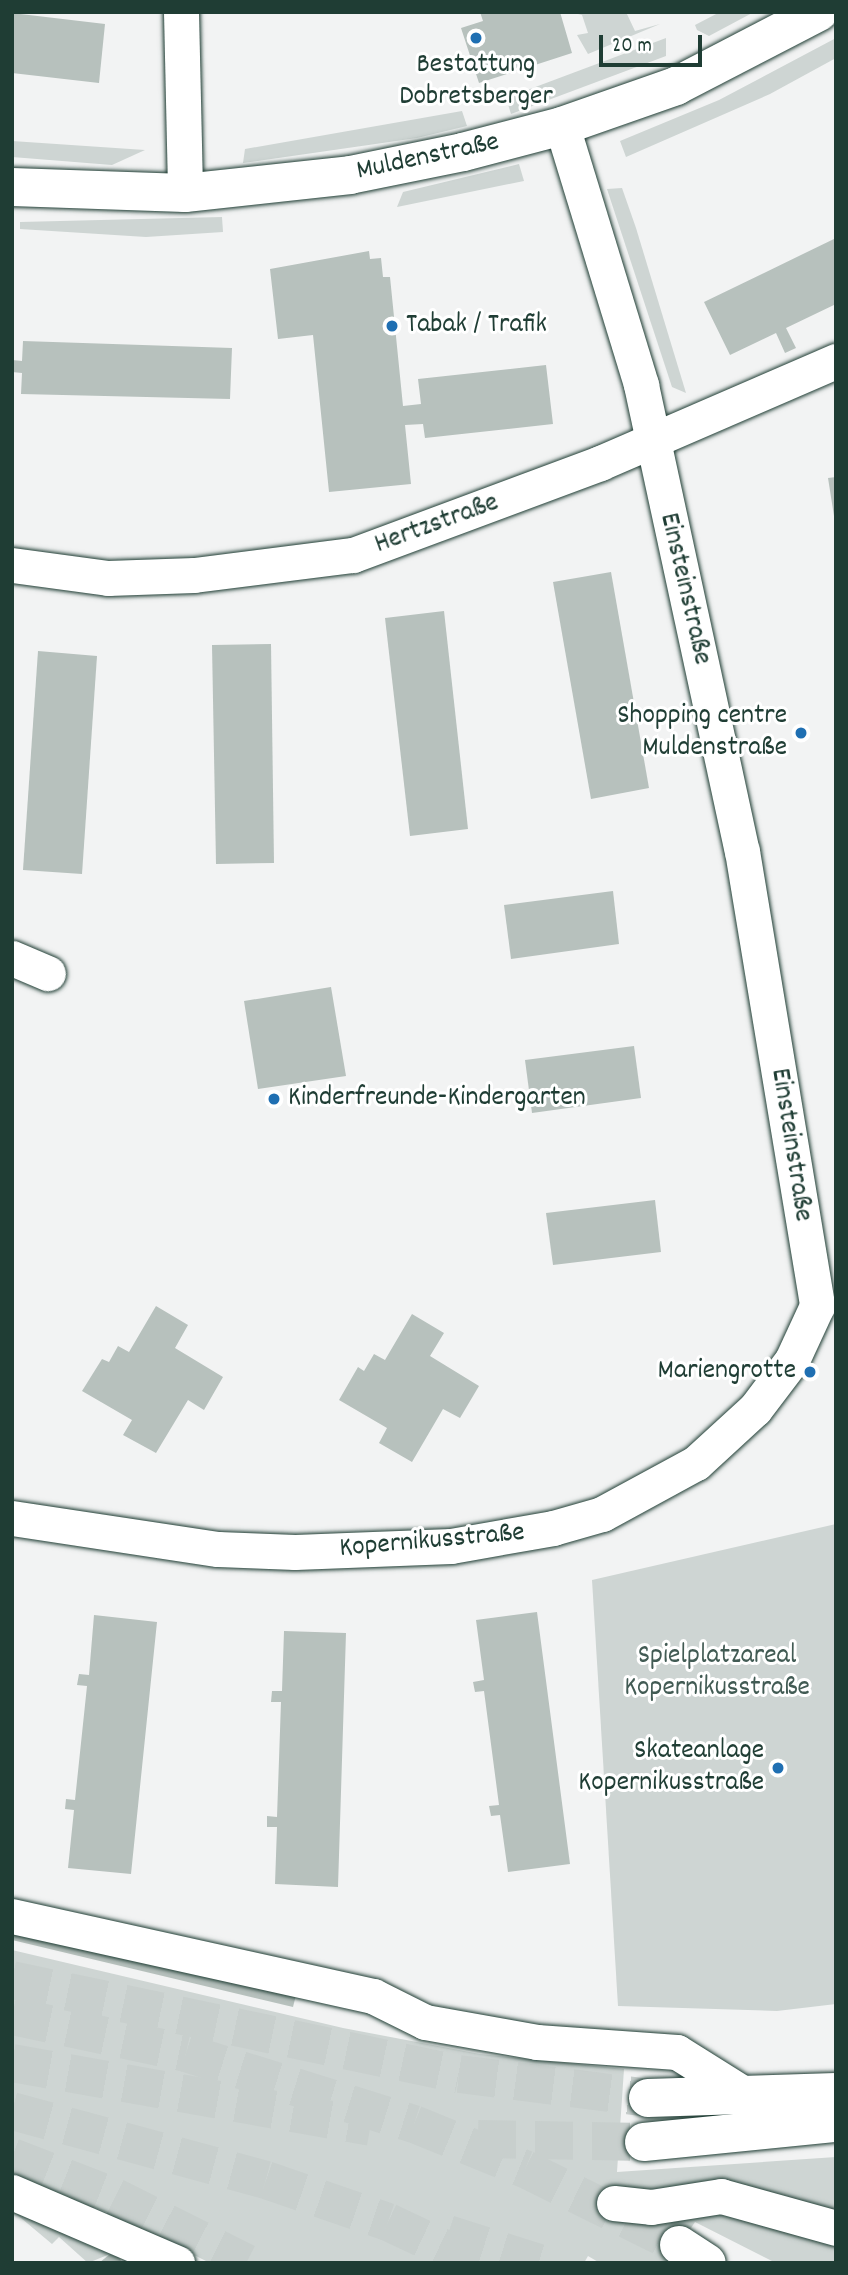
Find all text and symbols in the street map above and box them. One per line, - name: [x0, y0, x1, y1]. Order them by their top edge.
- scale bar: [603, 21, 706, 65]
- marker: Bestattung Dobretsberger: [468, 30, 484, 46]
- text: 20 m: [612, 32, 652, 62]
- place label: Bestattung Dobretsberger: [399, 49, 553, 115]
- street label: Muldenstraße: [354, 127, 502, 189]
- place label: Tabak / Trafik: [406, 309, 547, 343]
- marker: Tabak / Trafik: [384, 318, 400, 334]
- street label: Hertzstraße: [371, 487, 503, 563]
- street label: Einsteinstraße: [650, 510, 718, 668]
- place label: Shopping centre Muldenstraße: [617, 700, 787, 766]
- marker: Shopping centre Muldenstraße: [793, 725, 809, 741]
- street label: Einsteinstraße: [761, 1066, 819, 1224]
- place label: Kinderfreunde-Kindergarten: [288, 1082, 586, 1116]
- marker: Kinderfreunde-Kindergarten: [266, 1091, 282, 1107]
- place label: Mariengrotte: [658, 1355, 796, 1389]
- marker: Mariengrotte: [802, 1364, 818, 1380]
- street label: Kopernikusstraße: [338, 1517, 526, 1567]
- park label: Spielplatzareal Kopernikusstraße: [624, 1640, 810, 1706]
- place label: Skateanlage Kopernikusstraße: [578, 1735, 764, 1801]
- marker: Skateanlage Kopernikusstraße: [770, 1760, 786, 1776]

